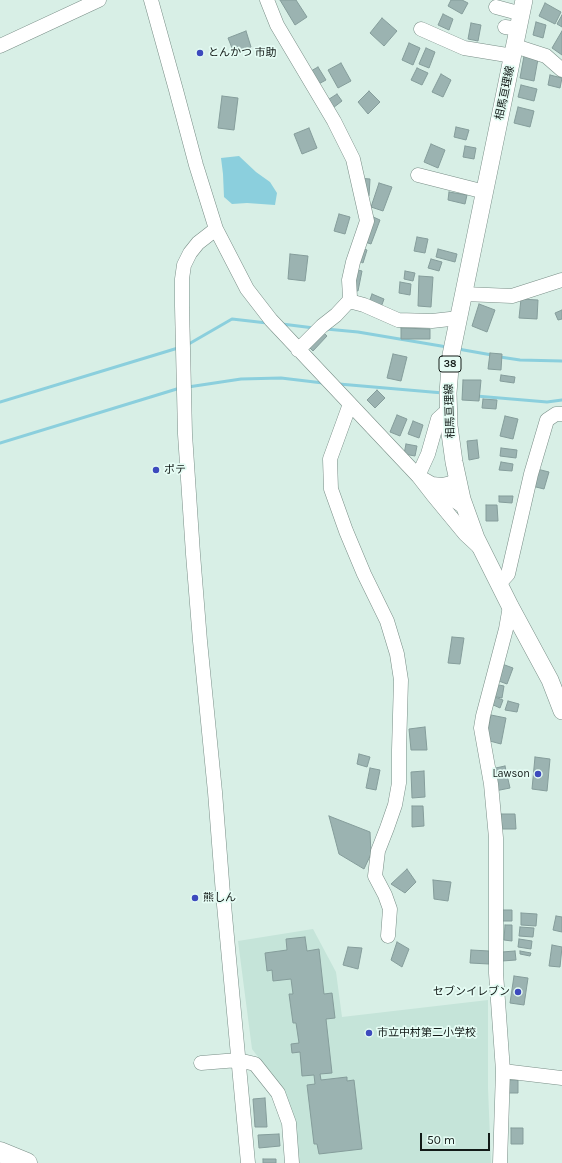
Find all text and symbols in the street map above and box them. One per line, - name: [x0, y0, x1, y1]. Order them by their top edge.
- place label: とんかつ 市助: [208, 46, 277, 60]
- marker: とんかつ 市助: [195, 48, 205, 58]
- street label: 相馬亘理線: [493, 65, 517, 121]
- road number: 38: [439, 356, 461, 372]
- street label: 相馬亘理線: [442, 383, 458, 439]
- place label: ポテ: [164, 463, 186, 477]
- marker: ポテ: [151, 465, 161, 475]
- place label: Lawson: [492, 767, 530, 781]
- marker: Lawson: [533, 769, 543, 779]
- place label: 熊しん: [203, 891, 236, 905]
- marker: 熊しん: [190, 893, 200, 903]
- place label: セブンイレブン: [433, 985, 510, 999]
- marker: セブンイレブン: [513, 987, 523, 997]
- place label: 市立中村第二小学校: [377, 1026, 476, 1040]
- marker: 市立中村第二小学校: [364, 1028, 374, 1038]
- scale bar: [422, 1125, 492, 1151]
- text: 50 m: [427, 1133, 455, 1147]

